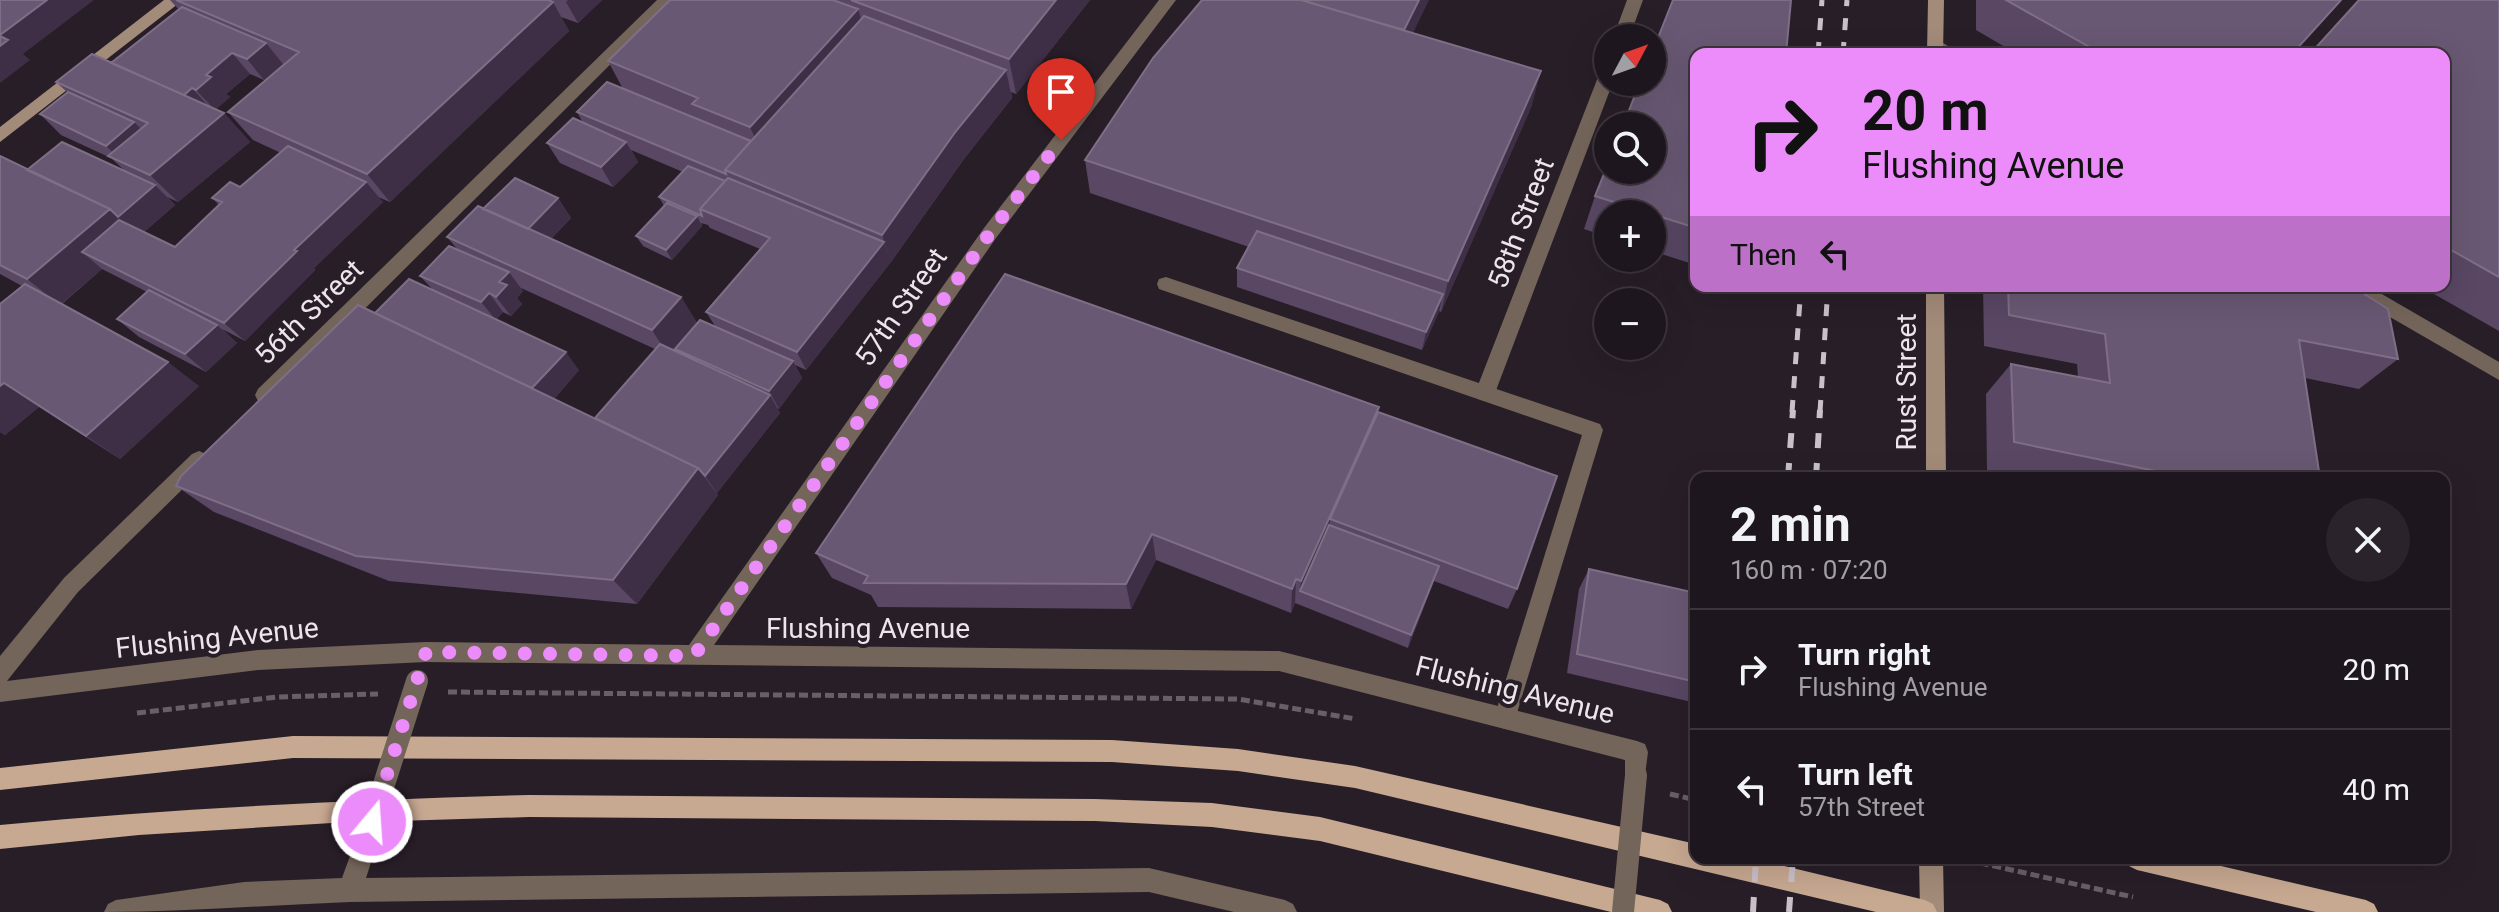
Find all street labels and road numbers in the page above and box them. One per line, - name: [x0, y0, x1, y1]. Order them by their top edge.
- street label: 58th Street: [1481, 153, 1561, 293]
- street label: 57th Street: [848, 241, 954, 373]
- street label: 56th Street: [248, 253, 370, 371]
- street label: Rust Street: [1890, 313, 1923, 451]
- street label: Flushing Avenue: [114, 611, 320, 665]
- street label: Flushing Avenue: [766, 612, 970, 645]
- street label: Flushing Avenue: [1412, 649, 1618, 731]

